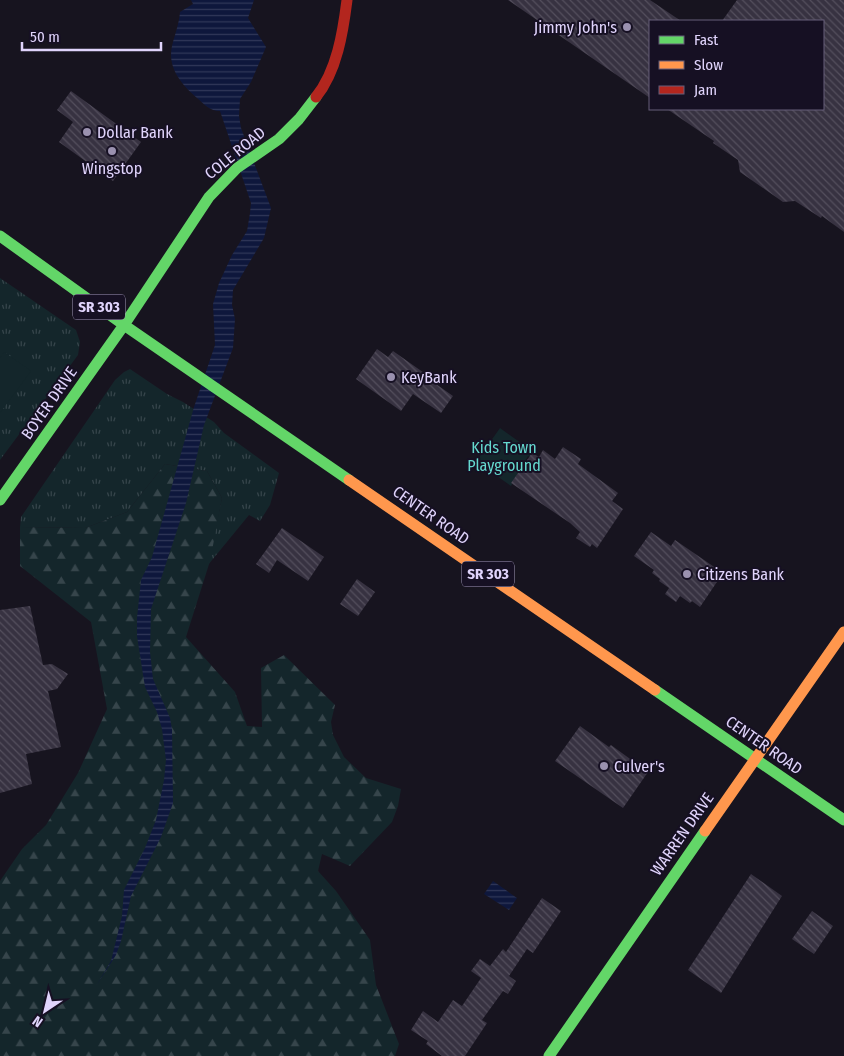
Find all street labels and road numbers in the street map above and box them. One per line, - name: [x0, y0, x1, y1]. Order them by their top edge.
- street label: COLE ROAD: [201, 123, 269, 183]
- road number: SR 303: [73, 294, 125, 320]
- street label: BOYER DRIVE: [17, 363, 81, 443]
- street label: CENTER ROAD: [389, 482, 473, 548]
- road number: SR 303: [462, 562, 514, 586]
- street label: CENTER ROAD: [722, 712, 806, 778]
- street label: WARREN DRIVE: [646, 789, 718, 879]

